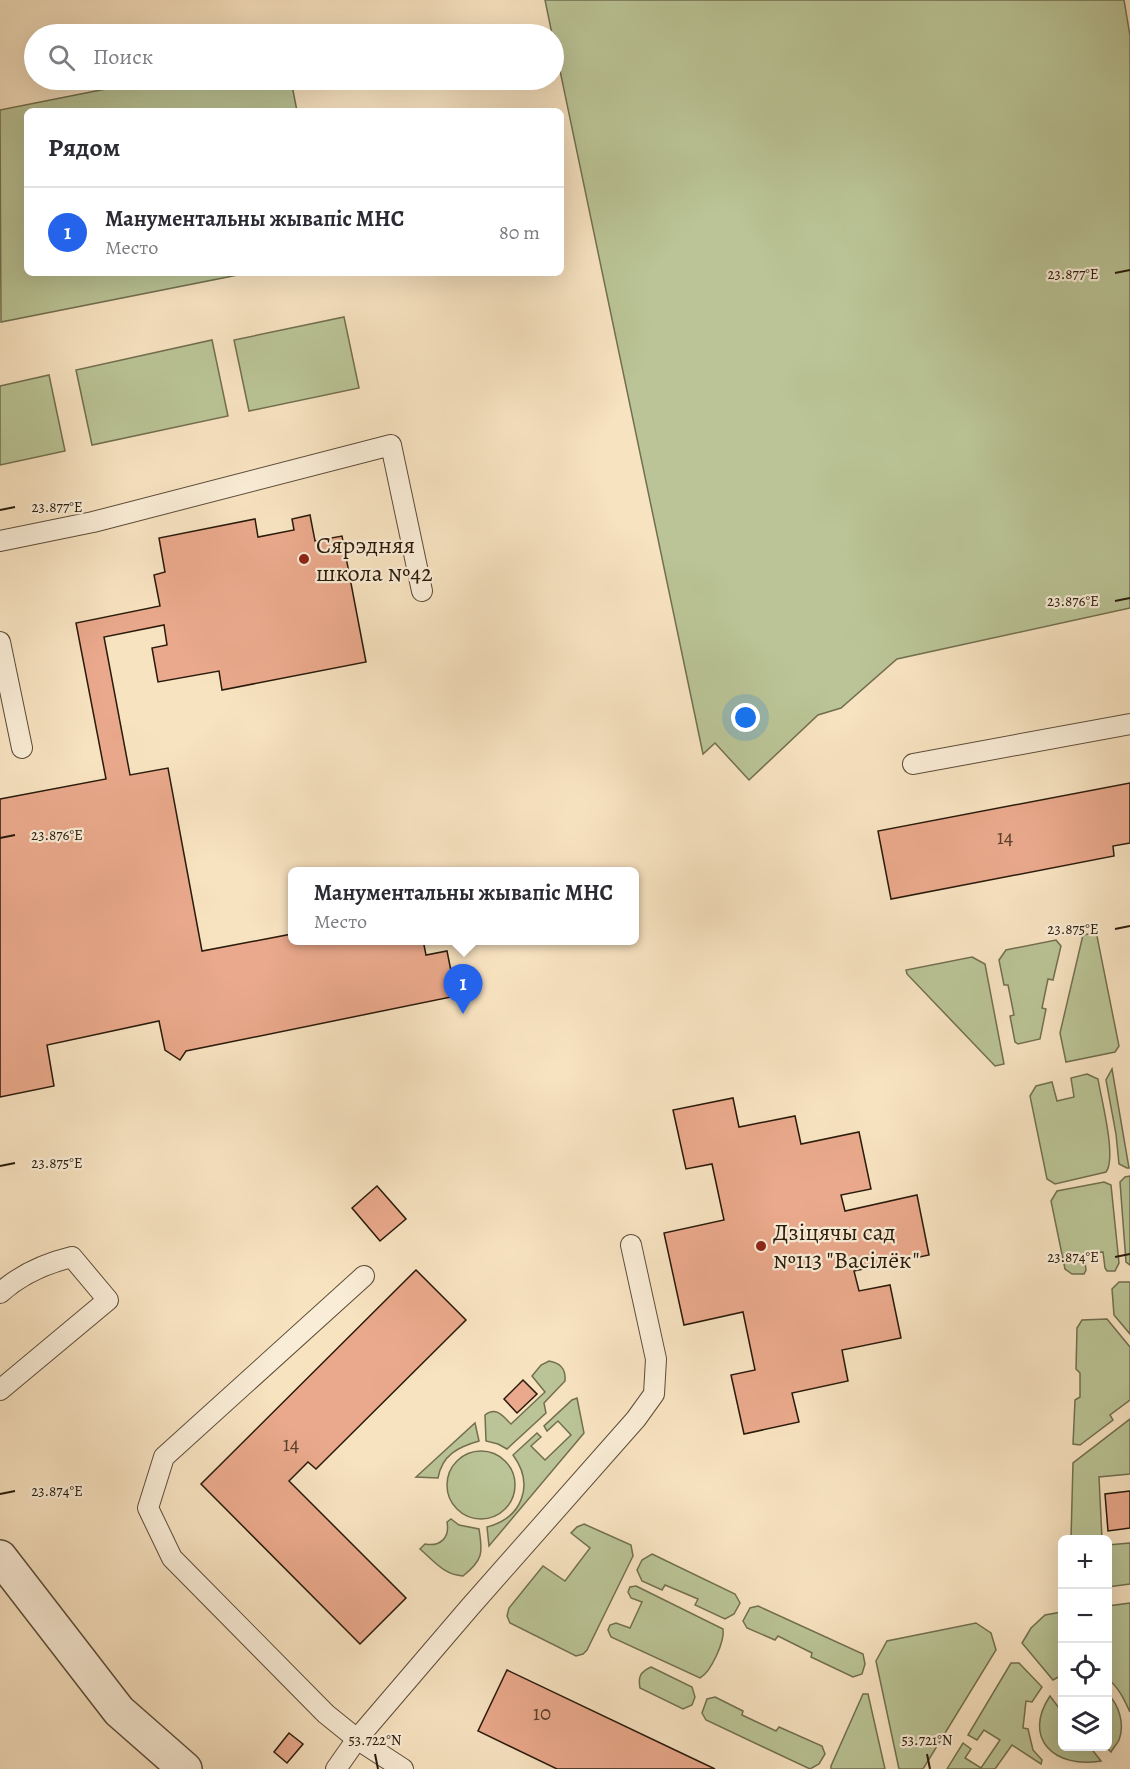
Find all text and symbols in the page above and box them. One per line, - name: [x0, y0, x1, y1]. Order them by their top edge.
- search box: [24, 24, 564, 90]
- icon: search: [45, 41, 78, 74]
- text: Поиск: [93, 42, 153, 72]
- text: Рядом: [48, 130, 120, 165]
- text: Манументальны жывапіс МНС: [105, 204, 404, 234]
- text: 1: [64, 219, 71, 246]
- text: 80 m: [499, 219, 540, 246]
- text: Место: [105, 234, 158, 261]
- text: 23.877°E: [1047, 264, 1099, 284]
- text: 23.877°E: [31, 497, 83, 517]
- place label: Сярэдняя школа №42: [316, 529, 433, 589]
- marker: Сярэдняя школа №42: [297, 552, 311, 566]
- text: 23.876°E: [1047, 591, 1099, 611]
- your location: [731, 703, 760, 732]
- house number: 14: [997, 823, 1013, 851]
- text: 23.876°E: [31, 825, 83, 845]
- popup: [288, 867, 639, 945]
- text: Манументальны жывапіс МНС: [314, 878, 613, 908]
- text: Место: [314, 908, 367, 935]
- text: 23.875°E: [1047, 919, 1099, 939]
- pin: 1: [444, 964, 482, 1014]
- text: 23.875°E: [31, 1153, 83, 1173]
- place label: Дзіцячы сад №113 "Васілёк": [773, 1216, 920, 1276]
- marker: Дзіцячы сад №113 "Васілёк": [754, 1239, 768, 1253]
- text: 23.874°E: [1047, 1247, 1099, 1267]
- house number: 14: [283, 1430, 299, 1458]
- text: 23.874°E: [31, 1481, 83, 1501]
- map controls: [1058, 1535, 1112, 1751]
- button: +: [1058, 1535, 1112, 1589]
- button: −: [1058, 1589, 1112, 1643]
- button: locate: [1058, 1643, 1112, 1697]
- button: layers: [1058, 1697, 1112, 1751]
- house number: 10: [533, 1699, 551, 1727]
- text: 53.722°N: [348, 1730, 402, 1750]
- text: 53.721°N: [901, 1730, 953, 1750]

